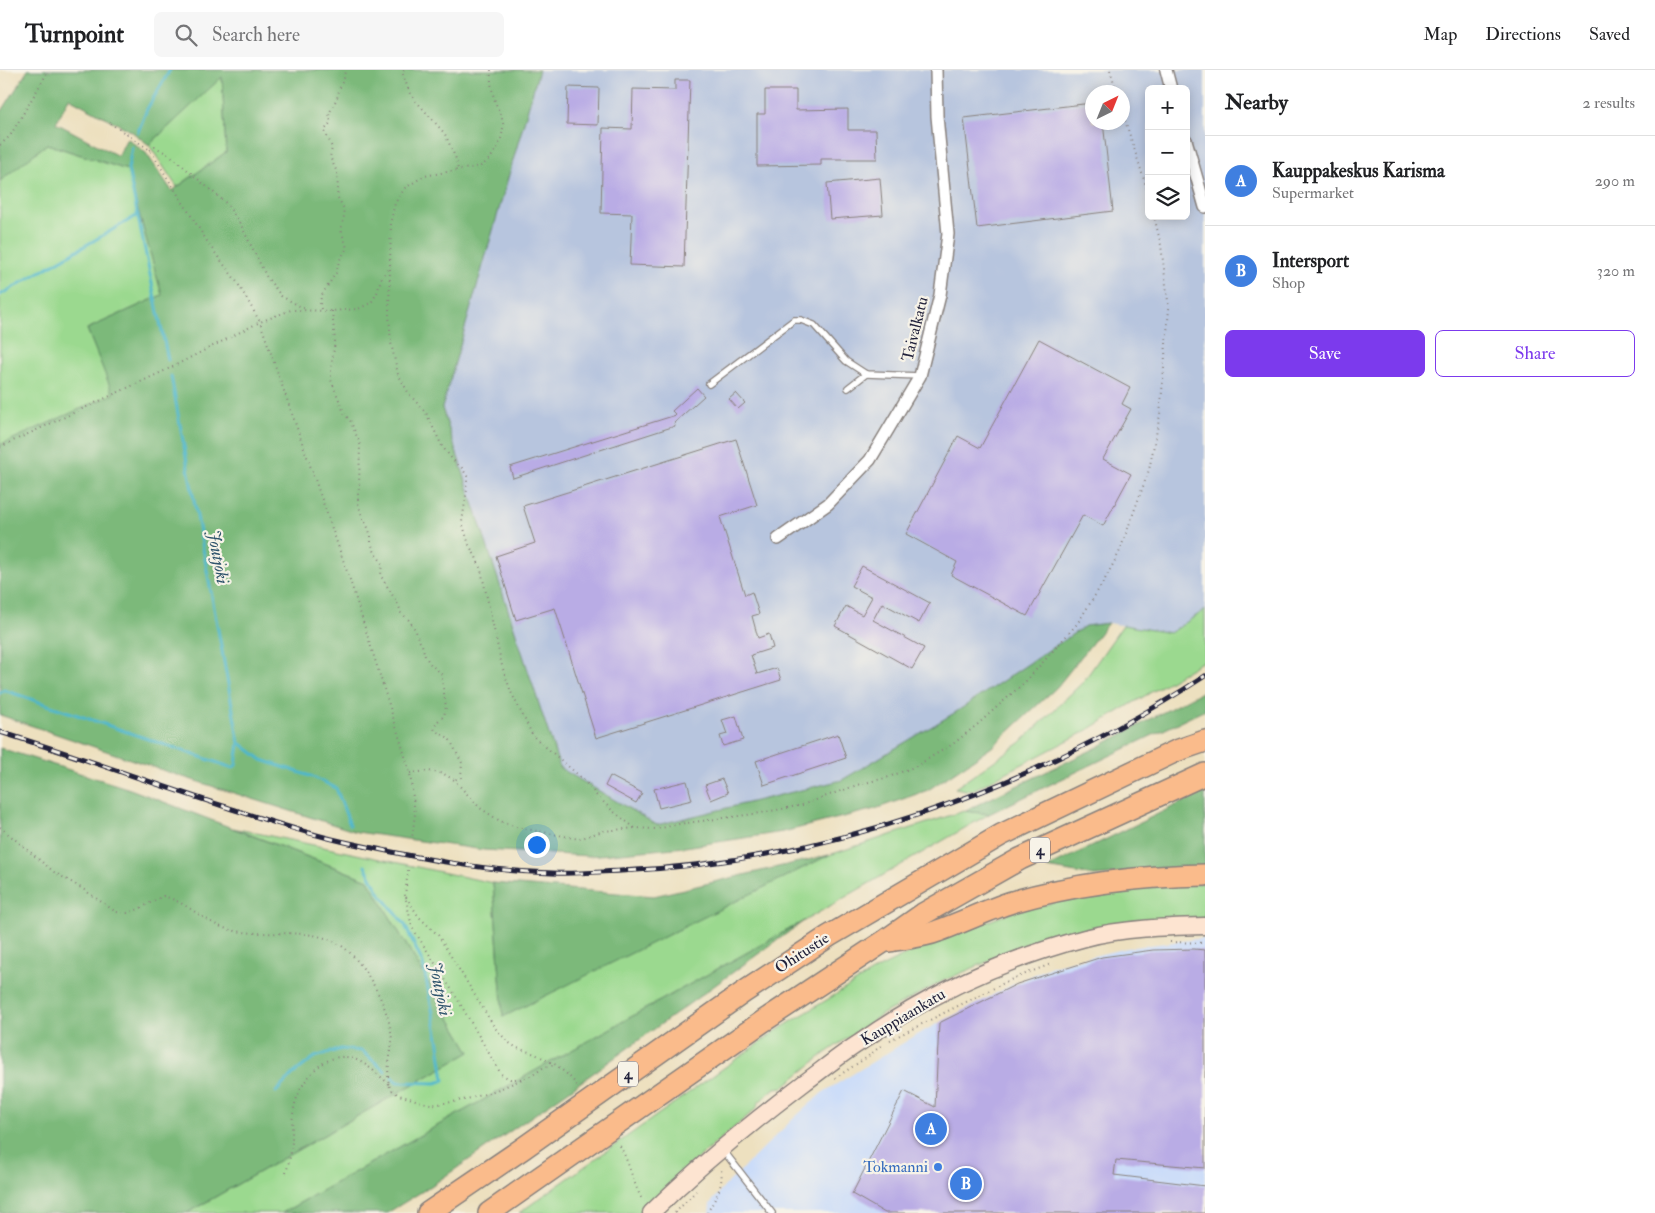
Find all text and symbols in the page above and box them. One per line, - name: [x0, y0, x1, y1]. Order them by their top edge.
- search box: [154, 12, 504, 57]
- text: Turnpoint: [25, 19, 124, 50]
- icon: search: [172, 21, 200, 49]
- text: Search here: [212, 23, 300, 47]
- text: Map: [1424, 23, 1457, 46]
- text: Directions: [1485, 23, 1561, 46]
- text: Saved: [1589, 23, 1630, 46]
- north arrow: [1085, 85, 1130, 130]
- map controls: [1145, 85, 1190, 220]
- button: +: [1145, 85, 1190, 130]
- text: Nearby: [1225, 89, 1288, 116]
- text: 2 results: [1582, 93, 1635, 113]
- button: −: [1145, 130, 1190, 175]
- text: Kauppakeskus Karisma: [1272, 159, 1445, 183]
- text: A: [1236, 171, 1246, 191]
- text: 290 m: [1595, 171, 1635, 191]
- button: layers: [1145, 175, 1190, 220]
- text: Supermarket: [1272, 183, 1354, 203]
- text: Intersport: [1272, 249, 1349, 273]
- text: B: [1236, 261, 1246, 281]
- text: 320 m: [1597, 261, 1635, 281]
- text: Shop: [1272, 273, 1305, 293]
- street label: Taivalkatu: [897, 295, 933, 363]
- button: Save: [1225, 330, 1425, 377]
- button: Share: [1435, 330, 1635, 377]
- water label: Joutjoki: [202, 528, 235, 586]
- your location: [524, 832, 550, 858]
- road number: 4: [1030, 838, 1050, 862]
- street label: Ohitustie: [771, 928, 833, 978]
- water label: Joutjoki: [423, 960, 457, 1018]
- street label: Kauppiaankatu: [857, 984, 950, 1051]
- road number: 4: [618, 1062, 638, 1086]
- pin: A: [915, 1110, 947, 1148]
- place label: Tokmanni: [863, 1157, 928, 1177]
- marker: Tokmanni: [932, 1161, 944, 1173]
- pin: B: [950, 1165, 982, 1203]

